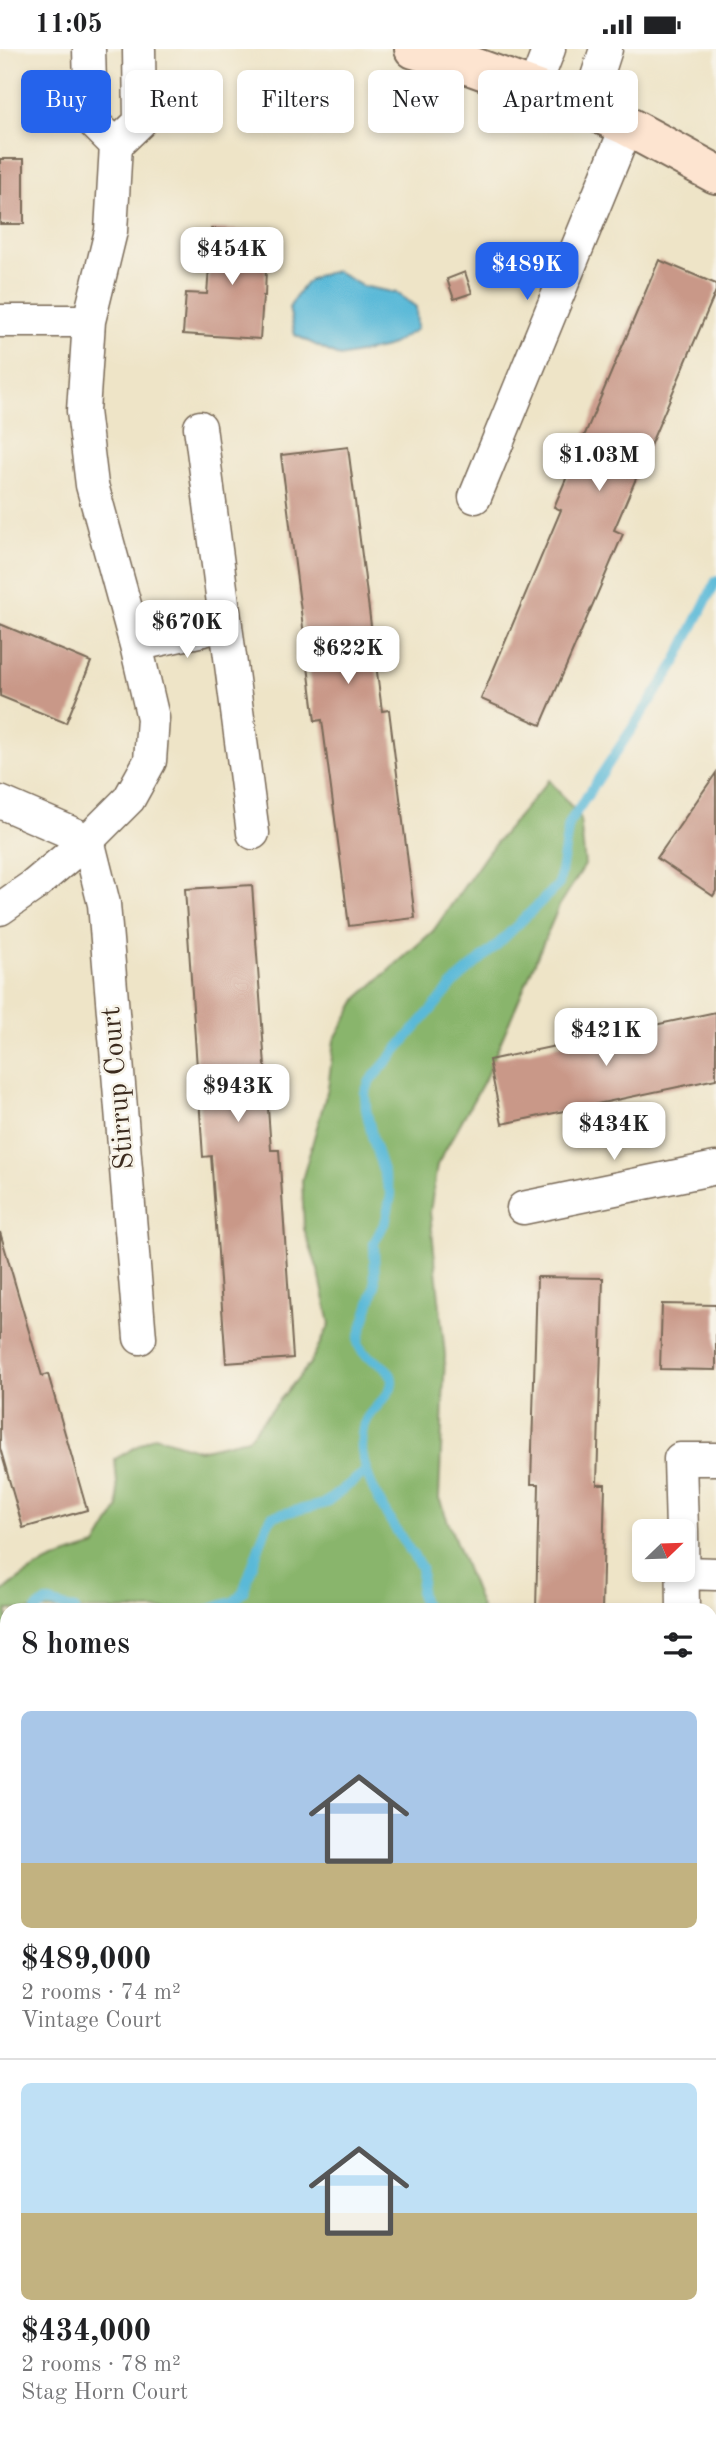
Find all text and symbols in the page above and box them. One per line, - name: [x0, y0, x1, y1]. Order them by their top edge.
- text: 11:05: [35, 12, 103, 38]
- chip: Buy: [21, 70, 111, 133]
- chip: Rent: [125, 70, 223, 133]
- chip: Filters: [237, 70, 354, 133]
- chip: New: [368, 70, 464, 133]
- chip: Apartment: [478, 70, 638, 133]
- pin: $454K: [183, 227, 281, 287]
- text: $454K: [196, 238, 268, 261]
- pin: $489K: [478, 243, 576, 302]
- text: $489K: [491, 253, 563, 276]
- pin: $1.03M: [542, 433, 656, 493]
- text: $1.03M: [559, 444, 639, 467]
- pin: $670K: [138, 601, 236, 660]
- text: $670K: [151, 611, 223, 634]
- pin: $622K: [299, 627, 397, 686]
- text: $622K: [312, 637, 384, 660]
- street label: Stirrup Court: [98, 1005, 140, 1171]
- pin: $421K: [557, 1009, 655, 1068]
- text: $421K: [570, 1019, 642, 1042]
- pin: $943K: [189, 1065, 287, 1124]
- text: $943K: [202, 1075, 274, 1098]
- pin: $434K: [565, 1103, 663, 1162]
- text: $434K: [578, 1113, 650, 1136]
- north arrow: [632, 1519, 695, 1582]
- map controls: [632, 1519, 695, 1582]
- icon: filters: [659, 1626, 697, 1664]
- text: 8 homes: [21, 1630, 130, 1660]
- icon: home: [296, 1756, 422, 1882]
- text: $489,000: [21, 1945, 151, 1975]
- text: 2 rooms · 74 m²: [21, 1981, 181, 2004]
- text: Vintage Court: [21, 2009, 162, 2032]
- icon: home: [296, 2128, 422, 2254]
- text: $434,000: [21, 2317, 151, 2347]
- text: 2 rooms · 78 m²: [21, 2353, 181, 2376]
- text: Stag Horn Court: [21, 2381, 188, 2404]

